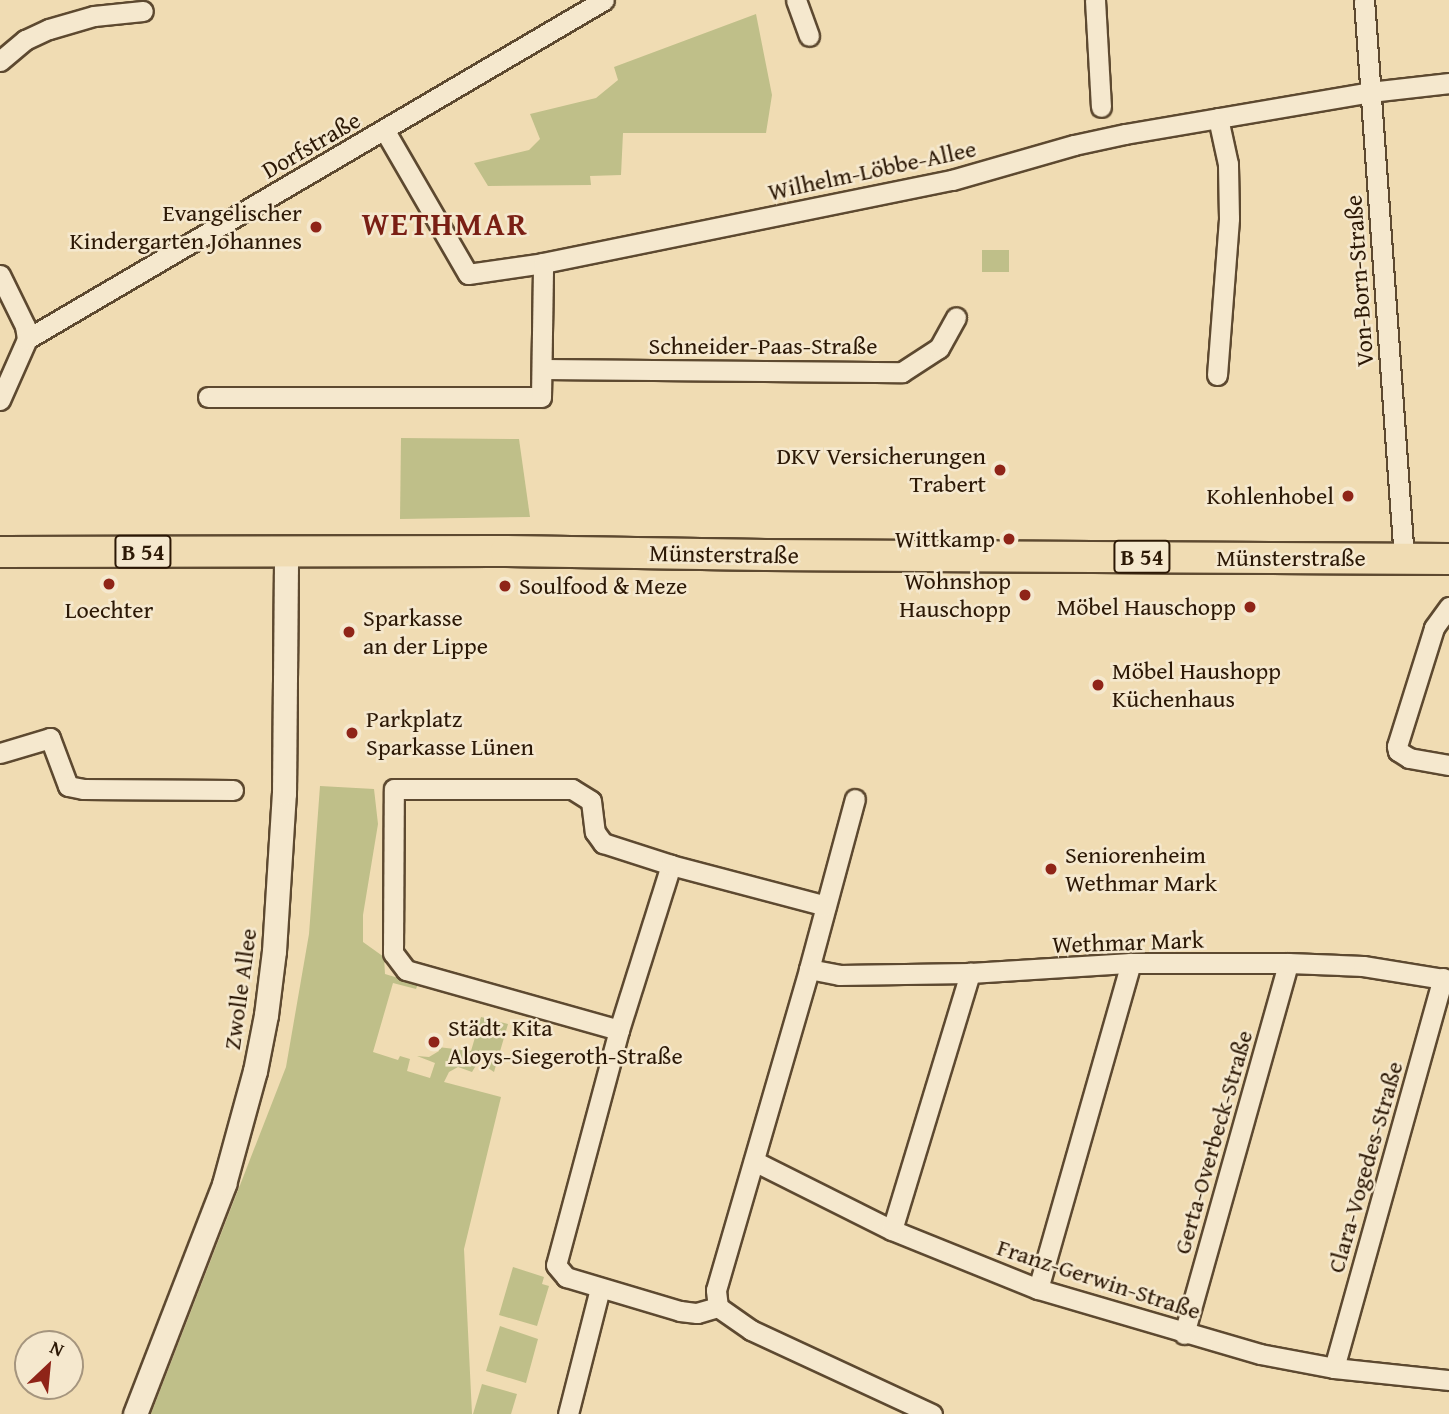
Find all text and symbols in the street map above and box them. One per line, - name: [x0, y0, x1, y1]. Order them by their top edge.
- street label: Dorfstraße: [257, 105, 365, 185]
- street label: Wilhelm-Löbbe-Allee: [765, 134, 979, 206]
- street label: Von-Born-Straße: [1339, 194, 1379, 368]
- place label: Evangelischer Kindergarten Johannes: [70, 199, 302, 255]
- district label: WETHMAR: [362, 205, 528, 243]
- marker: Evangelischer Kindergarten Johannes: [308, 219, 324, 235]
- street label: Schneider-Paas-Straße: [648, 332, 878, 360]
- place label: DKV Versicherungen Trabert: [776, 442, 986, 498]
- marker: DKV Versicherungen Trabert: [992, 462, 1008, 478]
- place label: Kohlenhobel: [1206, 482, 1334, 510]
- marker: Kohlenhobel: [1340, 488, 1356, 504]
- place label: Wittkamp: [895, 525, 995, 553]
- marker: Wittkamp: [1001, 531, 1017, 547]
- road number: B 54: [113, 532, 173, 572]
- street label: Münsterstraße: [649, 538, 799, 570]
- road number: B 54: [1112, 538, 1172, 576]
- street label: Münsterstraße: [1216, 544, 1366, 572]
- place label: Wohnshop Hauschopp: [899, 567, 1011, 623]
- place label: Soulfood & Meze: [519, 572, 687, 600]
- marker: Loechter: [101, 576, 117, 592]
- marker: Soulfood & Meze: [497, 578, 513, 594]
- marker: Wohnshop Hauschopp: [1017, 587, 1033, 603]
- place label: Möbel Hauschopp: [1057, 593, 1236, 621]
- place label: Loechter: [65, 596, 153, 624]
- marker: Möbel Hauschopp: [1242, 599, 1258, 615]
- place label: Sparkasse an der Lippe: [363, 604, 488, 660]
- marker: Sparkasse an der Lippe: [341, 624, 357, 640]
- place label: Möbel Haushopp Küchenhaus: [1112, 657, 1281, 713]
- marker: Möbel Haushopp Küchenhaus: [1090, 677, 1106, 693]
- place label: Parkplatz Sparkasse Lünen: [366, 705, 534, 761]
- marker: Parkplatz Sparkasse Lünen: [344, 725, 360, 741]
- place label: Seniorenheim Wethmar Mark: [1065, 841, 1217, 897]
- marker: Seniorenheim Wethmar Mark: [1043, 861, 1059, 877]
- street label: Wethmar Mark: [1052, 925, 1204, 959]
- street label: Zwolle Allee: [217, 926, 263, 1052]
- place label: Städt. Kita Aloys-Siegeroth-Straße: [448, 1014, 683, 1070]
- street label: Gerta-Overbeck-Straße: [1167, 1027, 1259, 1257]
- marker: Städt. Kita Aloys-Siegeroth-Straße: [426, 1034, 442, 1050]
- street label: Clara-Vogedes-Straße: [1321, 1058, 1409, 1276]
- street label: Franz-Gerwin-Straße: [994, 1233, 1204, 1325]
- north arrow: [14, 1330, 84, 1400]
- text: N: [45, 1333, 69, 1363]

